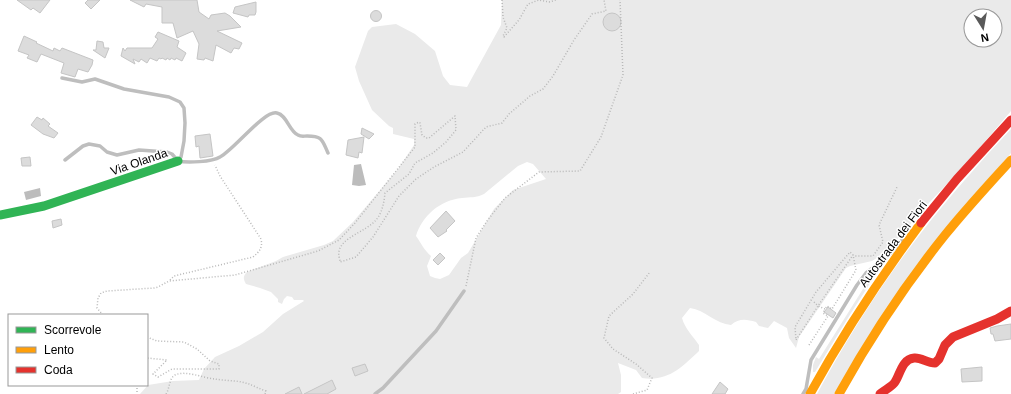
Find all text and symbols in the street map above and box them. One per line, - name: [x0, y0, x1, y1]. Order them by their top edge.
- north arrow: [963, 8, 1003, 48]
- text: N: [980, 31, 990, 44]
- street label: Via Olanda: [109, 146, 170, 178]
- street label: Autostrada dei Fiori: [856, 198, 930, 290]
- legend: [8, 314, 148, 386]
- text: Scorrevole: [44, 323, 102, 337]
- text: Lento: [44, 343, 74, 357]
- text: Coda: [44, 363, 73, 377]

